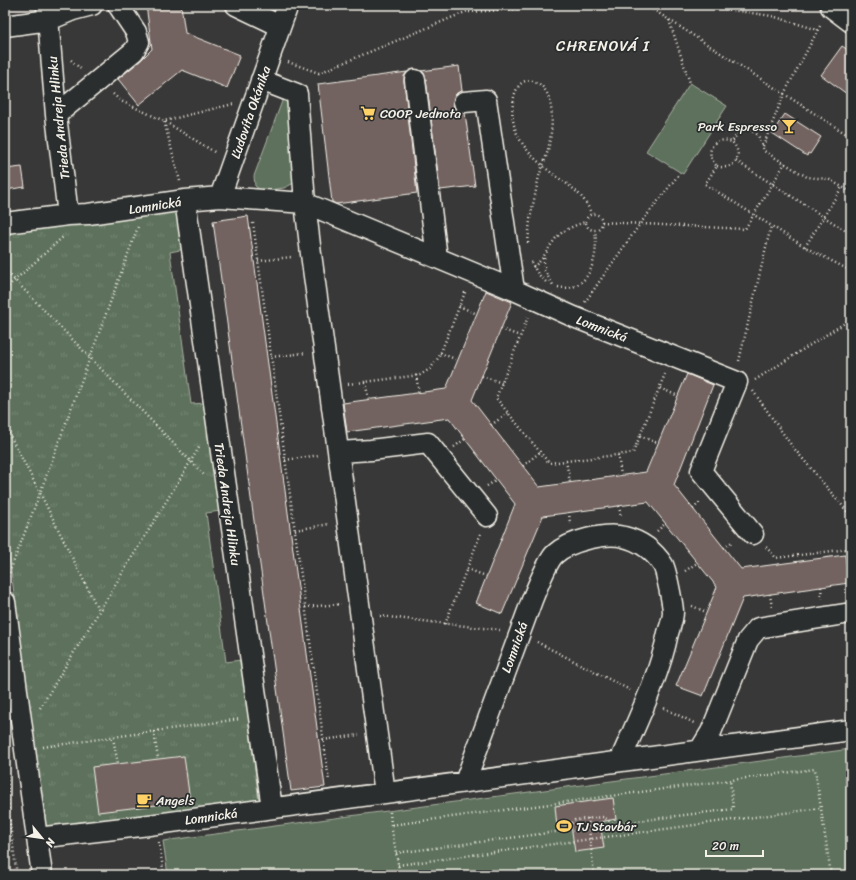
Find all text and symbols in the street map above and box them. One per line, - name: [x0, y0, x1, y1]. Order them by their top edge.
- district label: CHRENOVÁ I: [556, 33, 650, 59]
- street label: Trieda Andreja Hlinku: [41, 55, 76, 181]
- street label: Ľudovíta Okánika: [224, 62, 277, 162]
- place label: COOP Jednota: [380, 102, 461, 125]
- supermarket icon: COOP Jednota: [359, 104, 377, 122]
- place label: Park Espresso: [698, 115, 777, 138]
- bar icon: Park Espresso: [780, 117, 798, 135]
- street label: Lomnická: [127, 190, 184, 221]
- street label: Lomnická: [573, 308, 631, 349]
- street label: Trieda Andreja Hlinku: [207, 441, 248, 567]
- street label: Lomnická: [495, 618, 535, 676]
- place label: Angels: [155, 789, 195, 812]
- cafe icon: Angels: [135, 791, 153, 809]
- street label: Lomnická: [183, 801, 239, 832]
- place label: TJ Stavbár: [576, 815, 637, 838]
- sports icon: TJ Stavbár: [555, 817, 573, 835]
- north arrow: [22, 818, 62, 858]
- scale bar: [706, 832, 763, 858]
- text: N: [40, 834, 61, 851]
- text: 20 m: [712, 835, 739, 857]

